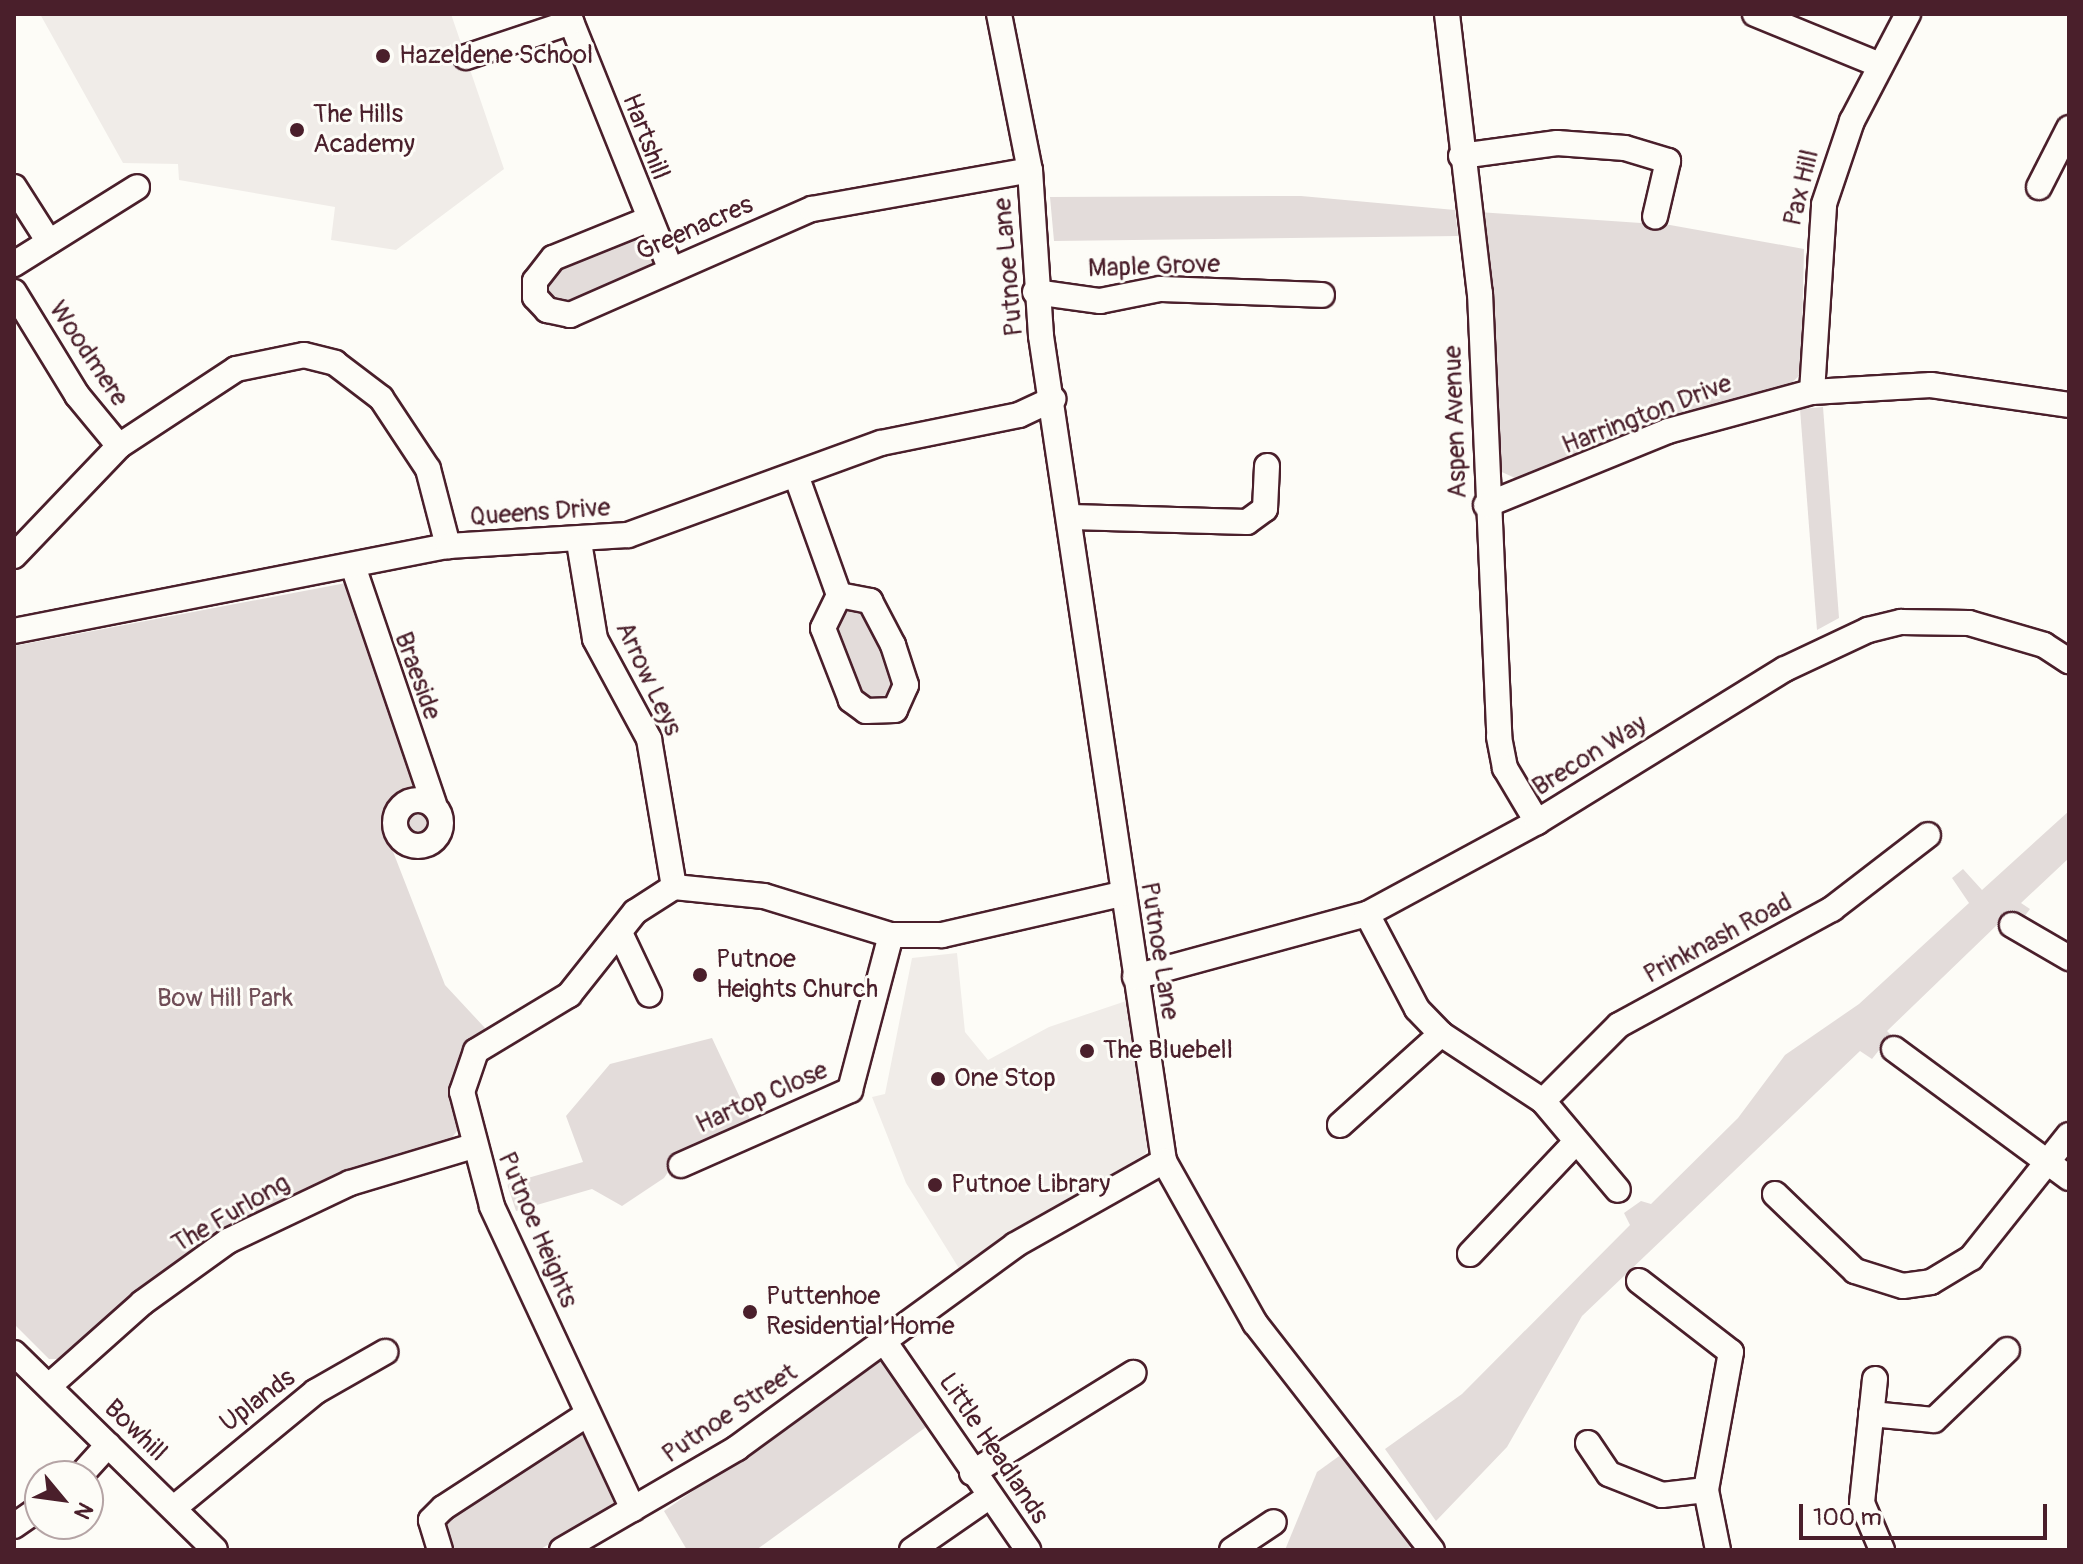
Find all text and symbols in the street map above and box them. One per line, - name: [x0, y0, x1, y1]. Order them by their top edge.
- place label: Hazeldene School: [399, 40, 593, 72]
- marker: Hazeldene School: [374, 47, 392, 65]
- street label: Hartshill: [614, 90, 676, 184]
- place label: The Hills Academy: [313, 99, 415, 160]
- marker: The Hills Academy: [288, 121, 306, 139]
- street label: Pax Hill: [1777, 147, 1827, 229]
- street label: Greenacres: [632, 189, 758, 269]
- street label: Putnoe Lane: [987, 196, 1031, 338]
- street label: Maple Grove: [1087, 249, 1221, 285]
- street label: Woodmere: [41, 295, 135, 413]
- street label: Aspen Avenue: [1438, 345, 1474, 499]
- street label: Harrington Drive: [1558, 368, 1736, 462]
- street label: Queens Drive: [469, 493, 611, 533]
- street label: Arrow Leys: [608, 617, 688, 741]
- street label: Braeside: [387, 628, 447, 724]
- street label: Brecon Way: [1527, 709, 1653, 803]
- street label: Putnoe Lane: [1133, 880, 1185, 1022]
- street label: Prinknash Road: [1639, 887, 1797, 991]
- place label: Putnoe Heights Church: [716, 944, 878, 1006]
- marker: Putnoe Heights Church: [691, 966, 709, 984]
- park label: Bow Hill Park: [157, 983, 293, 1015]
- place label: The Bluebell: [1103, 1035, 1233, 1067]
- marker: The Bluebell: [1078, 1042, 1096, 1060]
- street label: Hartop Close: [691, 1055, 833, 1141]
- place label: One Stop: [954, 1063, 1056, 1095]
- marker: One Stop: [929, 1070, 947, 1088]
- street label: Putnoe Heights: [490, 1147, 584, 1313]
- street label: The Furlong: [167, 1168, 295, 1260]
- place label: Putnoe Library: [951, 1169, 1110, 1201]
- marker: Putnoe Library: [926, 1176, 944, 1194]
- place label: Puttenhoe Residential Home: [766, 1281, 954, 1342]
- marker: Puttenhoe Residential Home: [741, 1303, 759, 1321]
- street label: Putnoe Street: [657, 1357, 803, 1471]
- street label: Uplands: [214, 1363, 302, 1439]
- street label: Little Headlands: [931, 1368, 1055, 1530]
- street label: Bowhill: [97, 1394, 173, 1468]
- north arrow: [24, 1460, 104, 1540]
- scale bar: [1803, 1488, 2051, 1538]
- text: N: [67, 1497, 99, 1524]
- text: 100 m: [1813, 1503, 1882, 1532]

